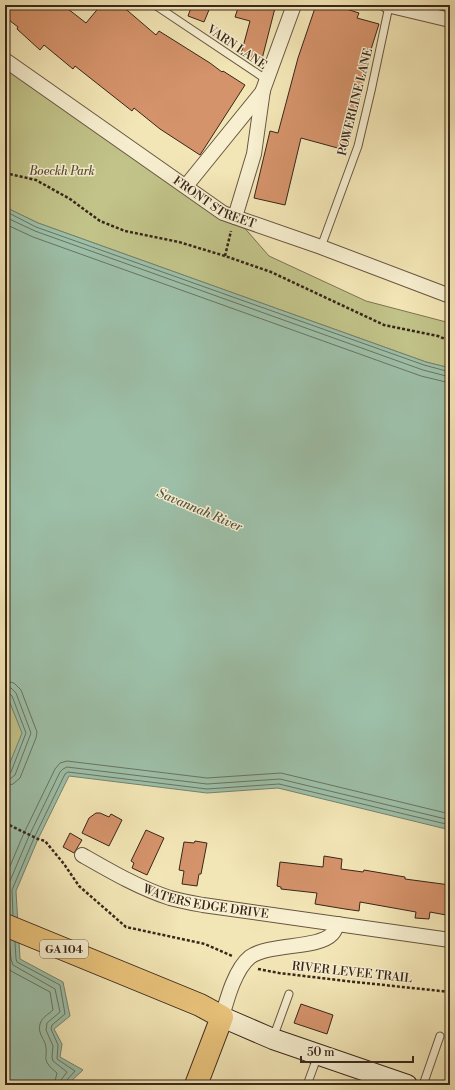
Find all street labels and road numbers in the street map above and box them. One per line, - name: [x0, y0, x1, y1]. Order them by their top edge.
- street label: VARN LANE: [203, 21, 270, 73]
- street label: POWERLINE LANE: [335, 47, 376, 158]
- street label: FRONT STREET: [170, 173, 258, 232]
- street label: WATERS EDGE DRIVE: [139, 881, 270, 922]
- road number: GA 104: [40, 940, 88, 958]
- street label: RIVER LEVEE TRAIL: [291, 959, 413, 986]

